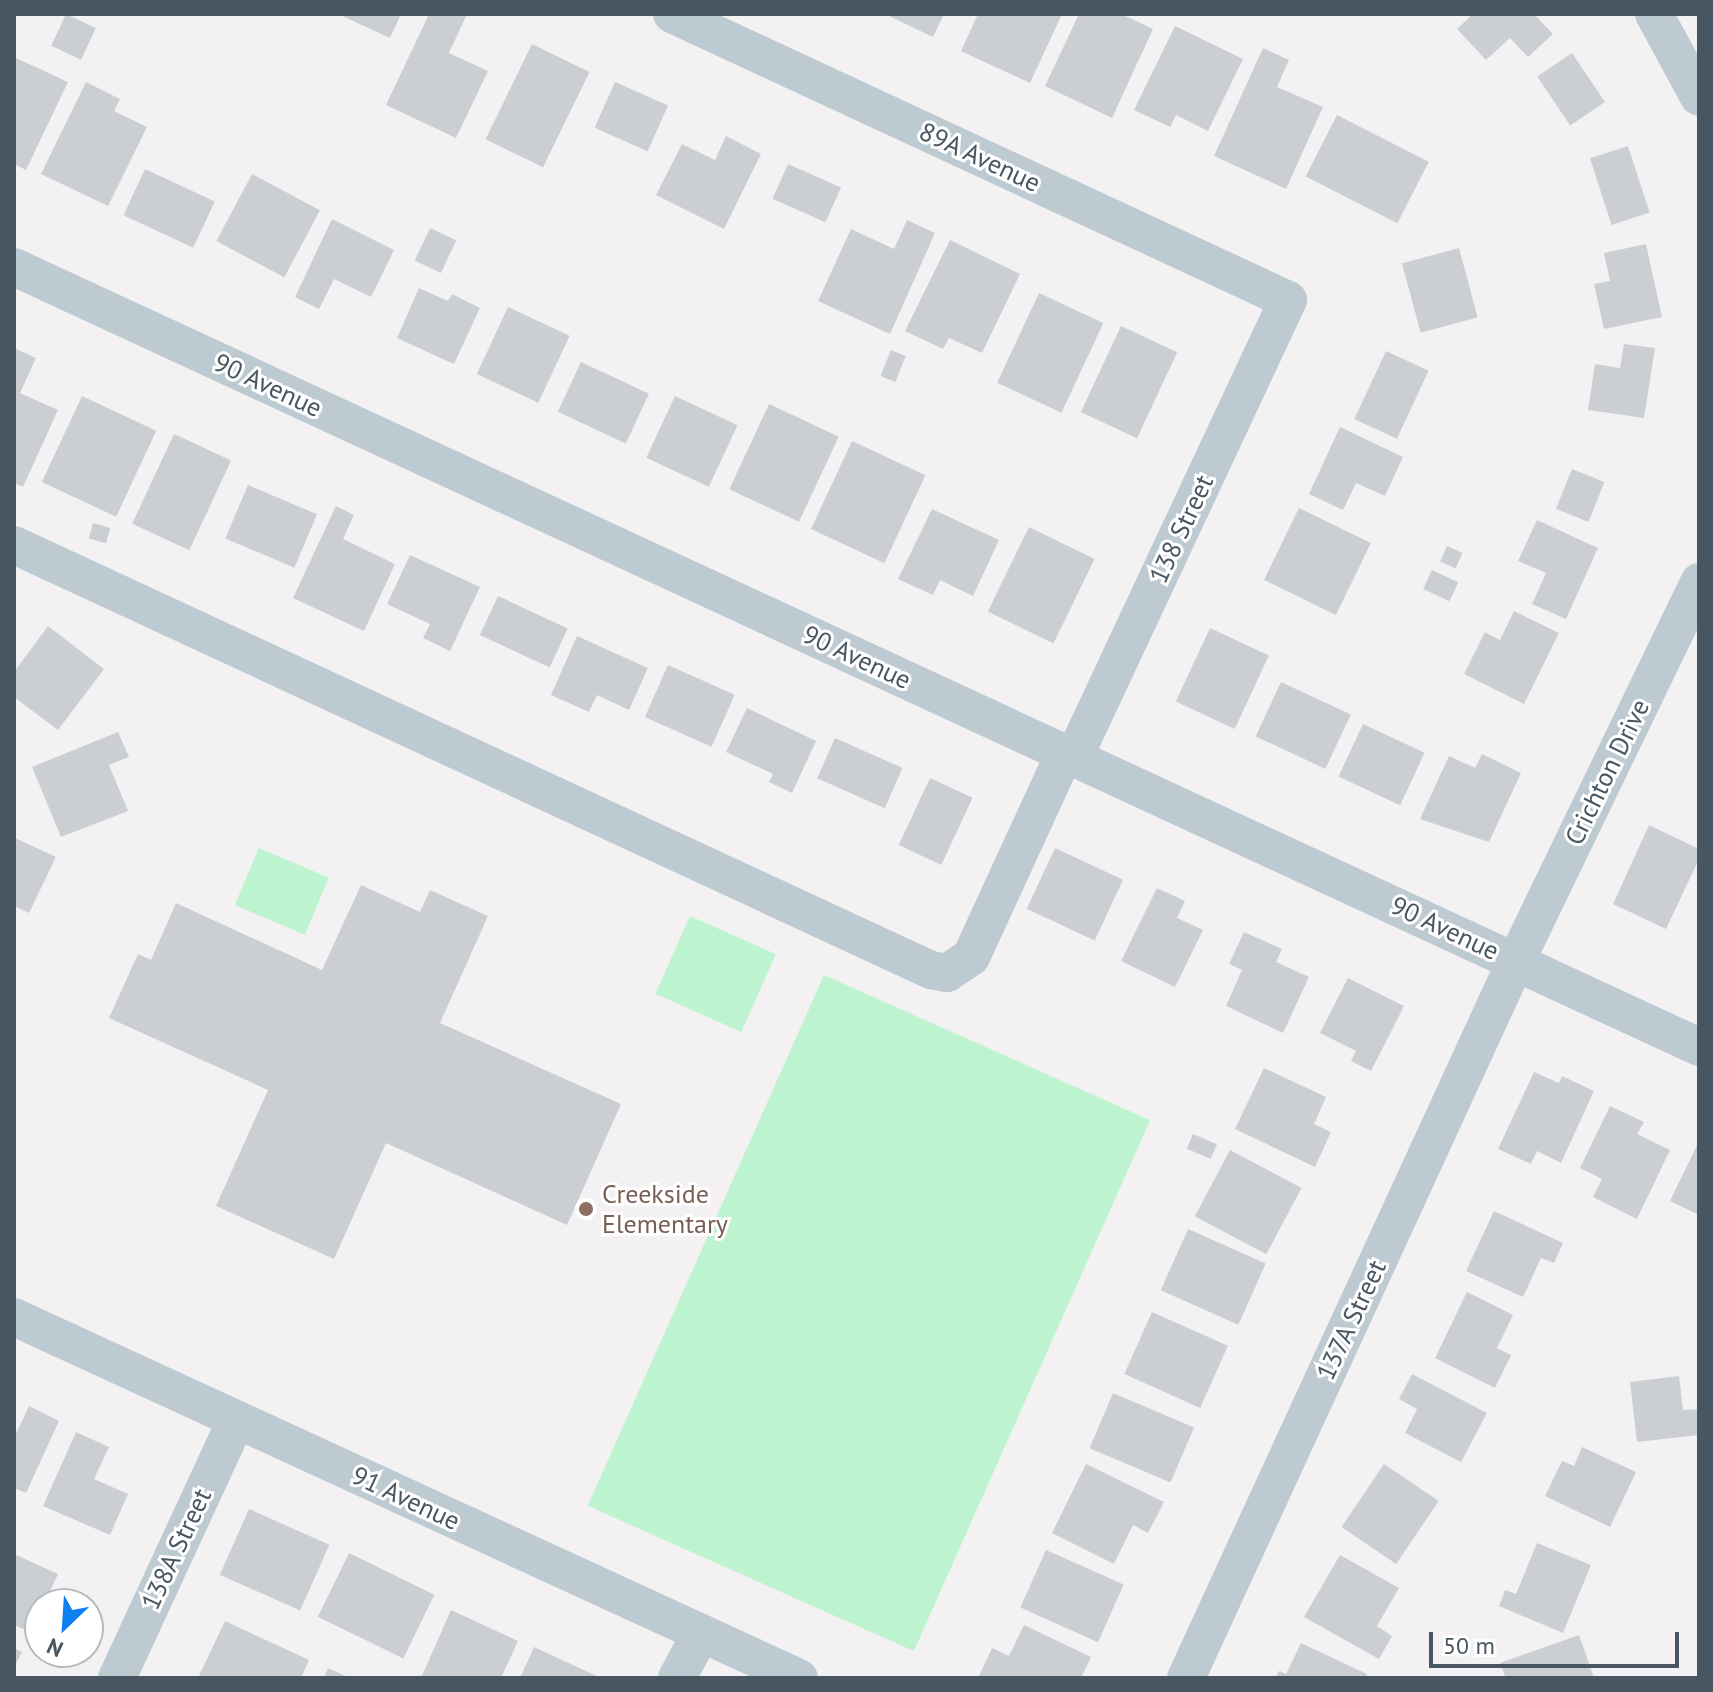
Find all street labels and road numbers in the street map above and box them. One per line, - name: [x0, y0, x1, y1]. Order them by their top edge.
- street label: 89A Avenue: [914, 115, 1046, 199]
- street label: 90 Avenue: [209, 346, 327, 424]
- street label: 138 Street: [1142, 470, 1220, 588]
- street label: 90 Avenue: [798, 618, 916, 696]
- street label: Crichton Drive: [1558, 694, 1656, 850]
- street label: 90 Avenue: [1386, 889, 1504, 967]
- street label: 137A Street: [1309, 1255, 1393, 1385]
- street label: 91 Avenue: [347, 1459, 465, 1537]
- street label: 138A Street: [134, 1483, 218, 1615]

